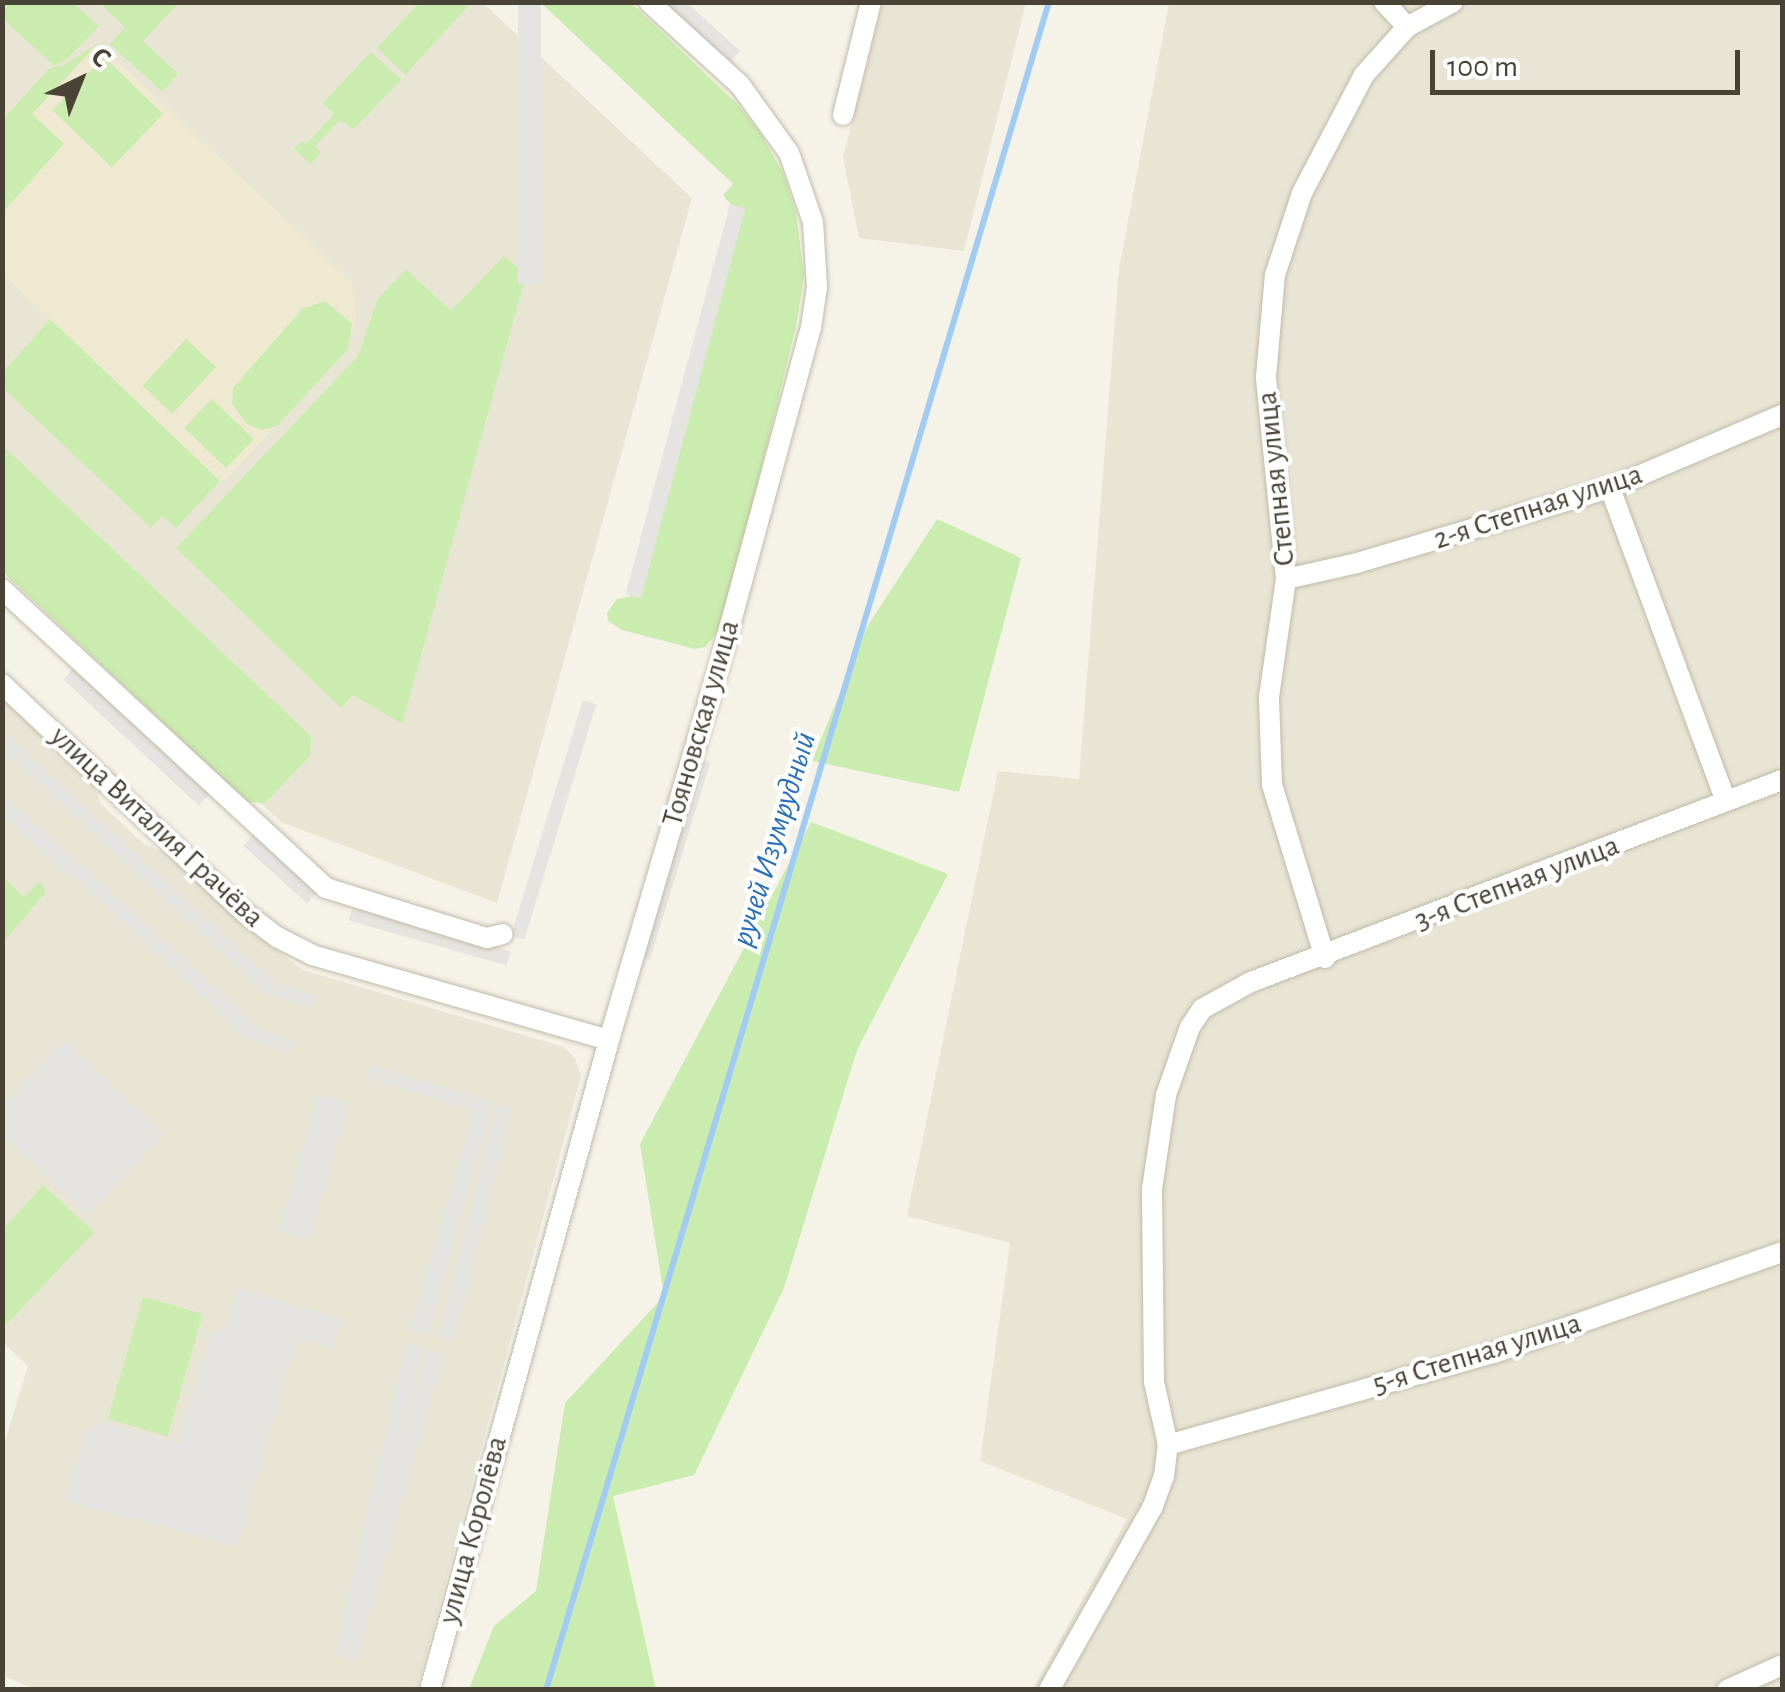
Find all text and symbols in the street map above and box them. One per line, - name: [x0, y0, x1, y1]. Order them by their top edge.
- north arrow: [30, 30, 130, 130]
- scale bar: [1435, 30, 1745, 92]
- text: С: [85, 43, 116, 74]
- text: 100 m: [1447, 52, 1518, 82]
- street label: Степная улица: [1249, 390, 1303, 568]
- street label: 2-я Степная улица: [1429, 456, 1647, 558]
- street label: Тояновская улица: [654, 616, 748, 830]
- street label: улица Виталия Грачёва: [43, 719, 271, 935]
- water label: ручей Изумрудный: [723, 727, 825, 951]
- street label: 3-я Степная улица: [1410, 828, 1624, 938]
- street label: 5-я Степная улица: [1368, 1305, 1586, 1403]
- street label: улица Королёва: [431, 1432, 515, 1628]

